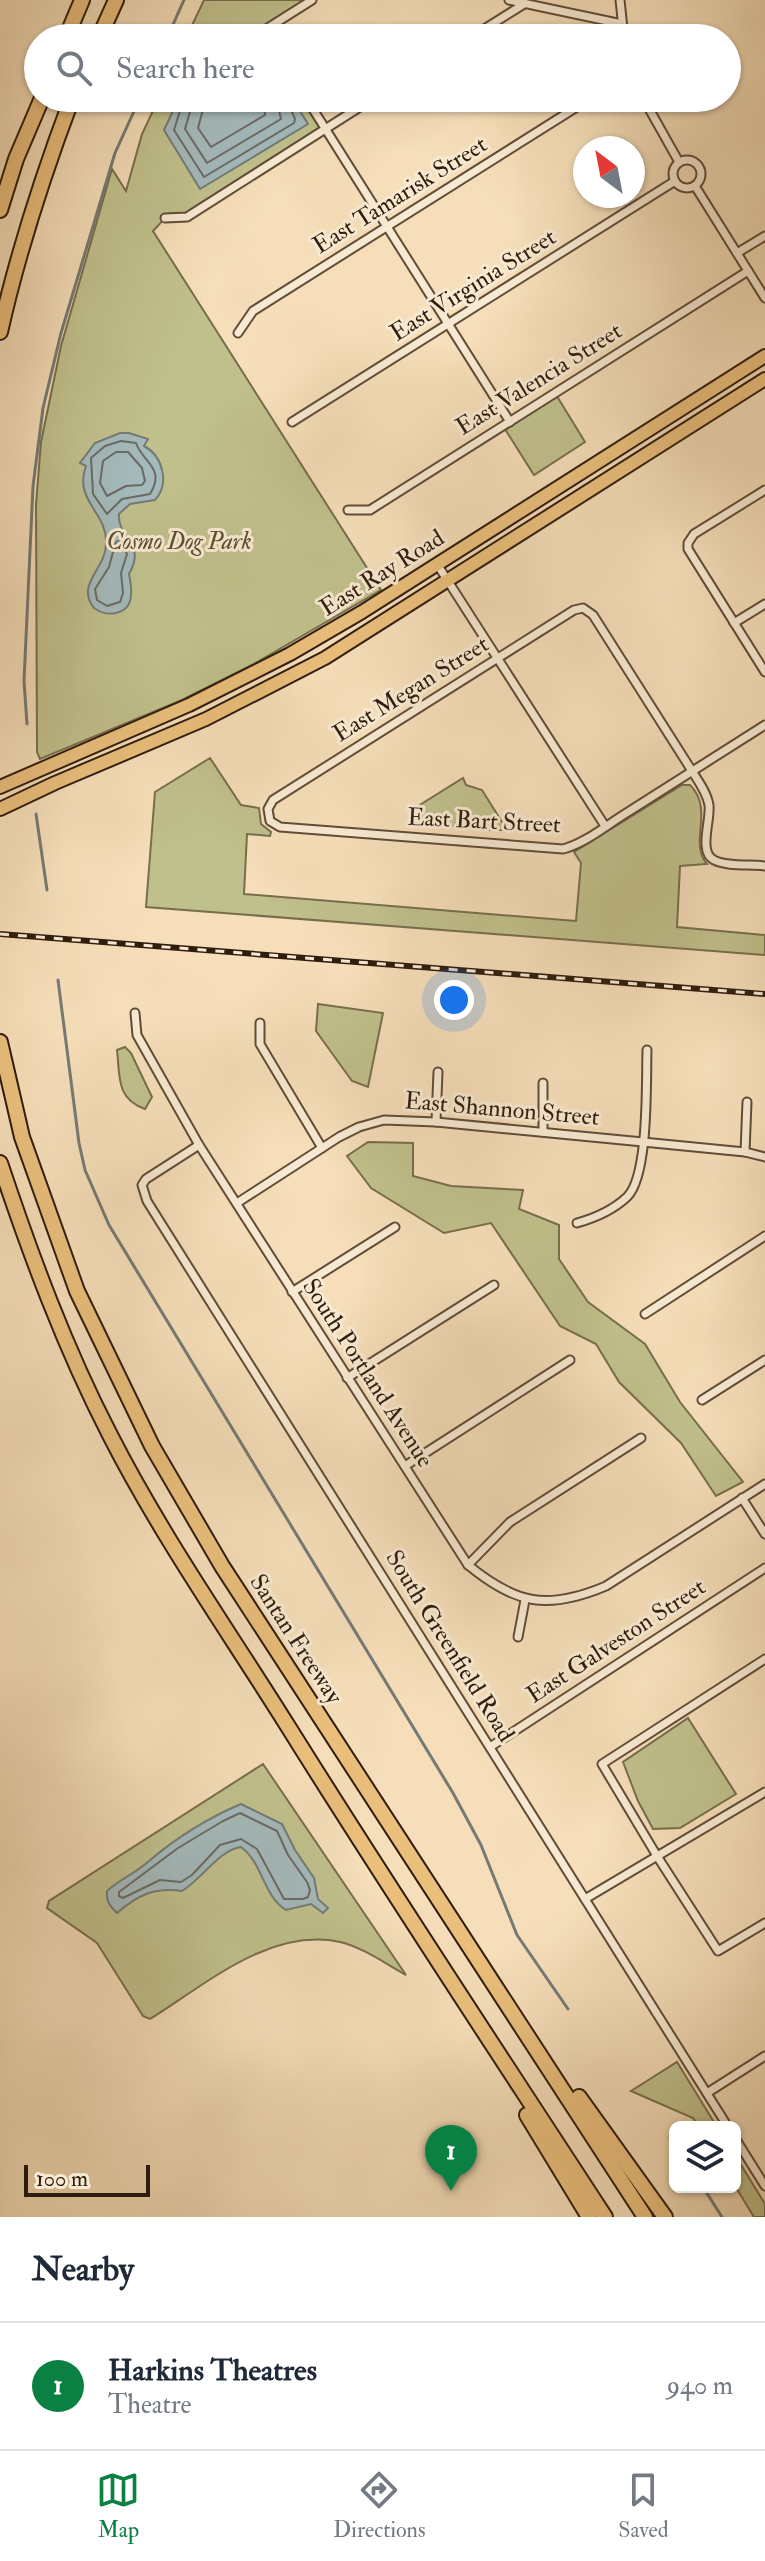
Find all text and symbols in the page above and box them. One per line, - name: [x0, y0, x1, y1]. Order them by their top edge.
- search box: [24, 24, 741, 112]
- icon: search: [52, 46, 96, 90]
- text: Search here: [116, 50, 255, 87]
- street label: East Tamarisk Street: [307, 129, 493, 261]
- north arrow: [573, 136, 645, 208]
- street label: East Virginia Street: [384, 221, 562, 349]
- street label: East Valencia Street: [450, 315, 628, 443]
- street label: East Ray Road: [314, 522, 450, 623]
- park label: Cosmo Dog Park: [106, 526, 252, 557]
- street label: East Megan Street: [327, 629, 495, 749]
- street label: East Bart Street: [407, 802, 562, 841]
- your location: [434, 980, 474, 1020]
- street label: East Shannon Street: [403, 1085, 601, 1133]
- street label: South Portland Avenue: [295, 1273, 441, 1473]
- street label: South Greenfield Road: [378, 1544, 522, 1748]
- street label: Santan Freeway: [242, 1568, 350, 1710]
- street label: East Galveston Street: [521, 1571, 712, 1710]
- map controls: [669, 2121, 741, 2193]
- button: layers: [669, 2121, 741, 2193]
- pin: 1: [425, 2125, 477, 2191]
- scale bar: [24, 2161, 150, 2197]
- text: 100 m: [36, 2165, 88, 2193]
- text: Nearby: [32, 2248, 134, 2291]
- text: Harkins Theatres: [108, 2352, 317, 2389]
- text: 1: [53, 2370, 63, 2402]
- text: 940 m: [667, 2370, 733, 2402]
- text: Theatre: [108, 2389, 191, 2421]
- tab: Map: [96, 2468, 140, 2544]
- tab: Directions: [333, 2468, 426, 2544]
- tab: Saved: [618, 2468, 669, 2544]

